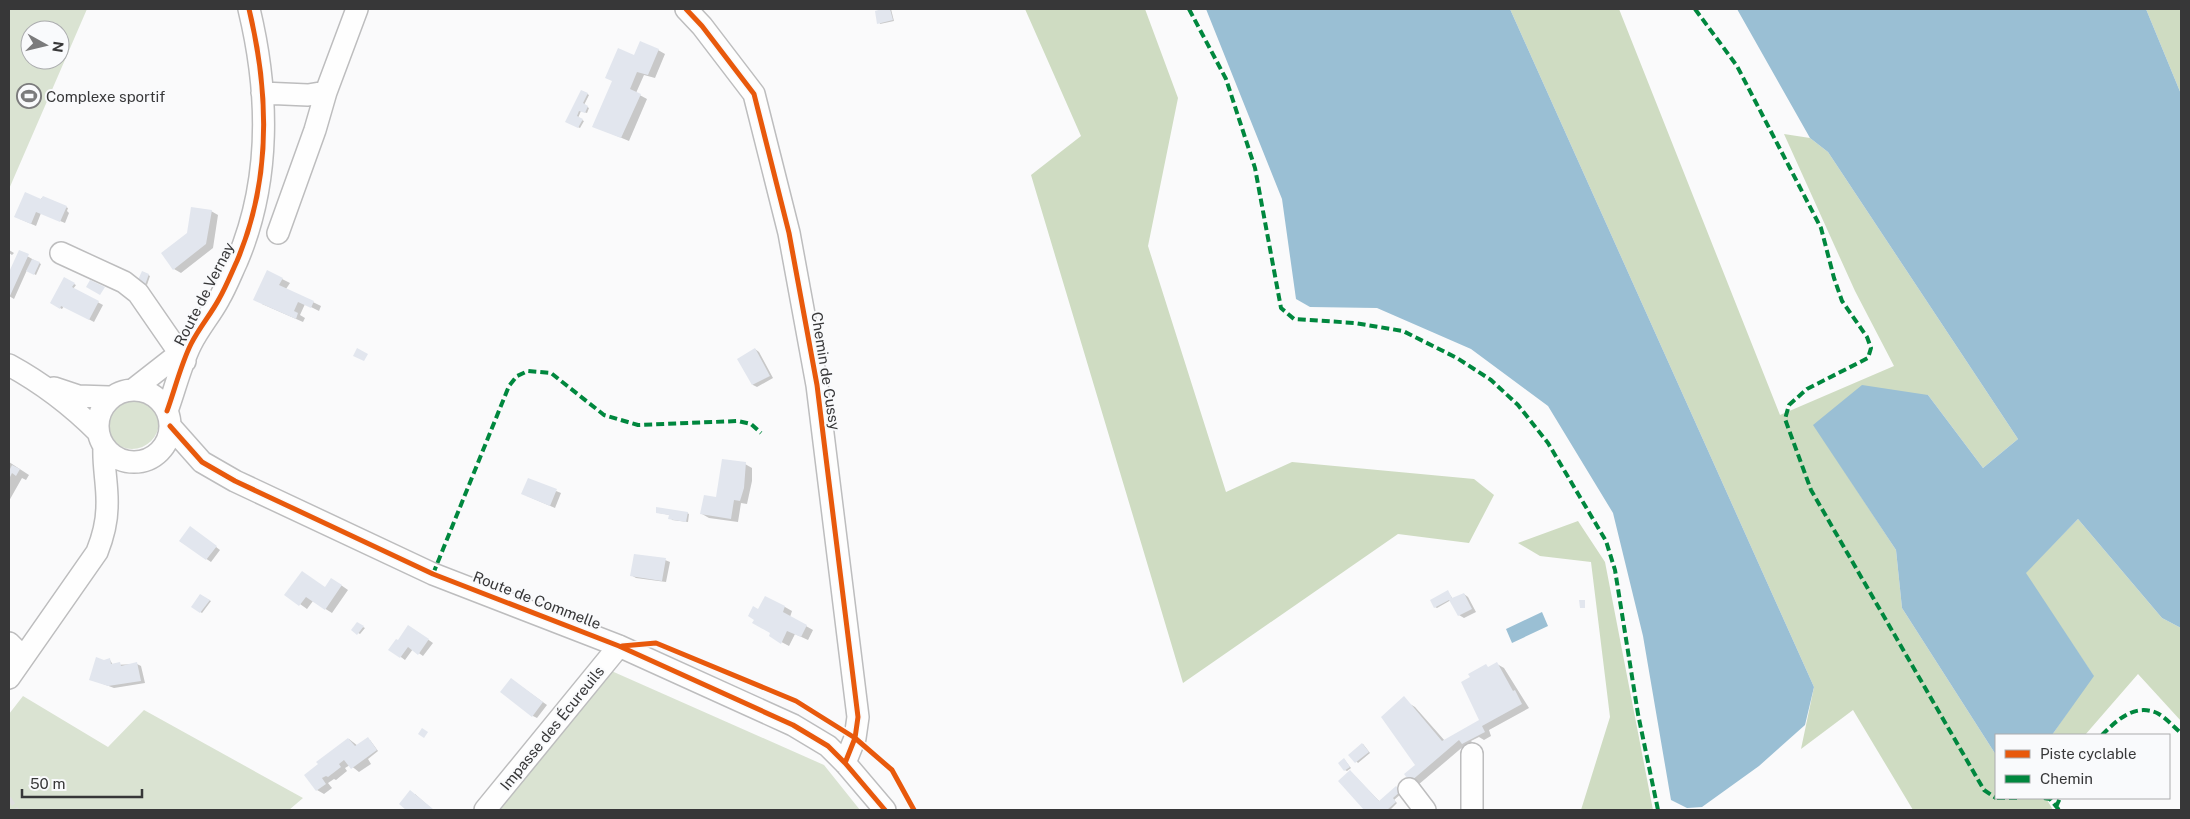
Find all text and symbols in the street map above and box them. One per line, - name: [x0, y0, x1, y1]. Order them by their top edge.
- north arrow: [20, 20, 70, 70]
- text: N: [49, 40, 67, 53]
- sports icon: Complexe sportif: [16, 83, 42, 109]
- place label: Complexe sportif: [46, 88, 165, 105]
- street label: Route de Vernay: [171, 240, 237, 348]
- street label: Chemin de Cussy: [808, 311, 844, 431]
- street label: Route de Commelle: [471, 568, 603, 632]
- street label: Impasse des Écureuils: [497, 663, 607, 793]
- legend: [1995, 734, 2170, 799]
- text: Piste cyclable: [2040, 745, 2137, 762]
- scale bar: [22, 766, 142, 798]
- text: Chemin: [2040, 770, 2093, 787]
- text: 50 m: [30, 775, 65, 792]

